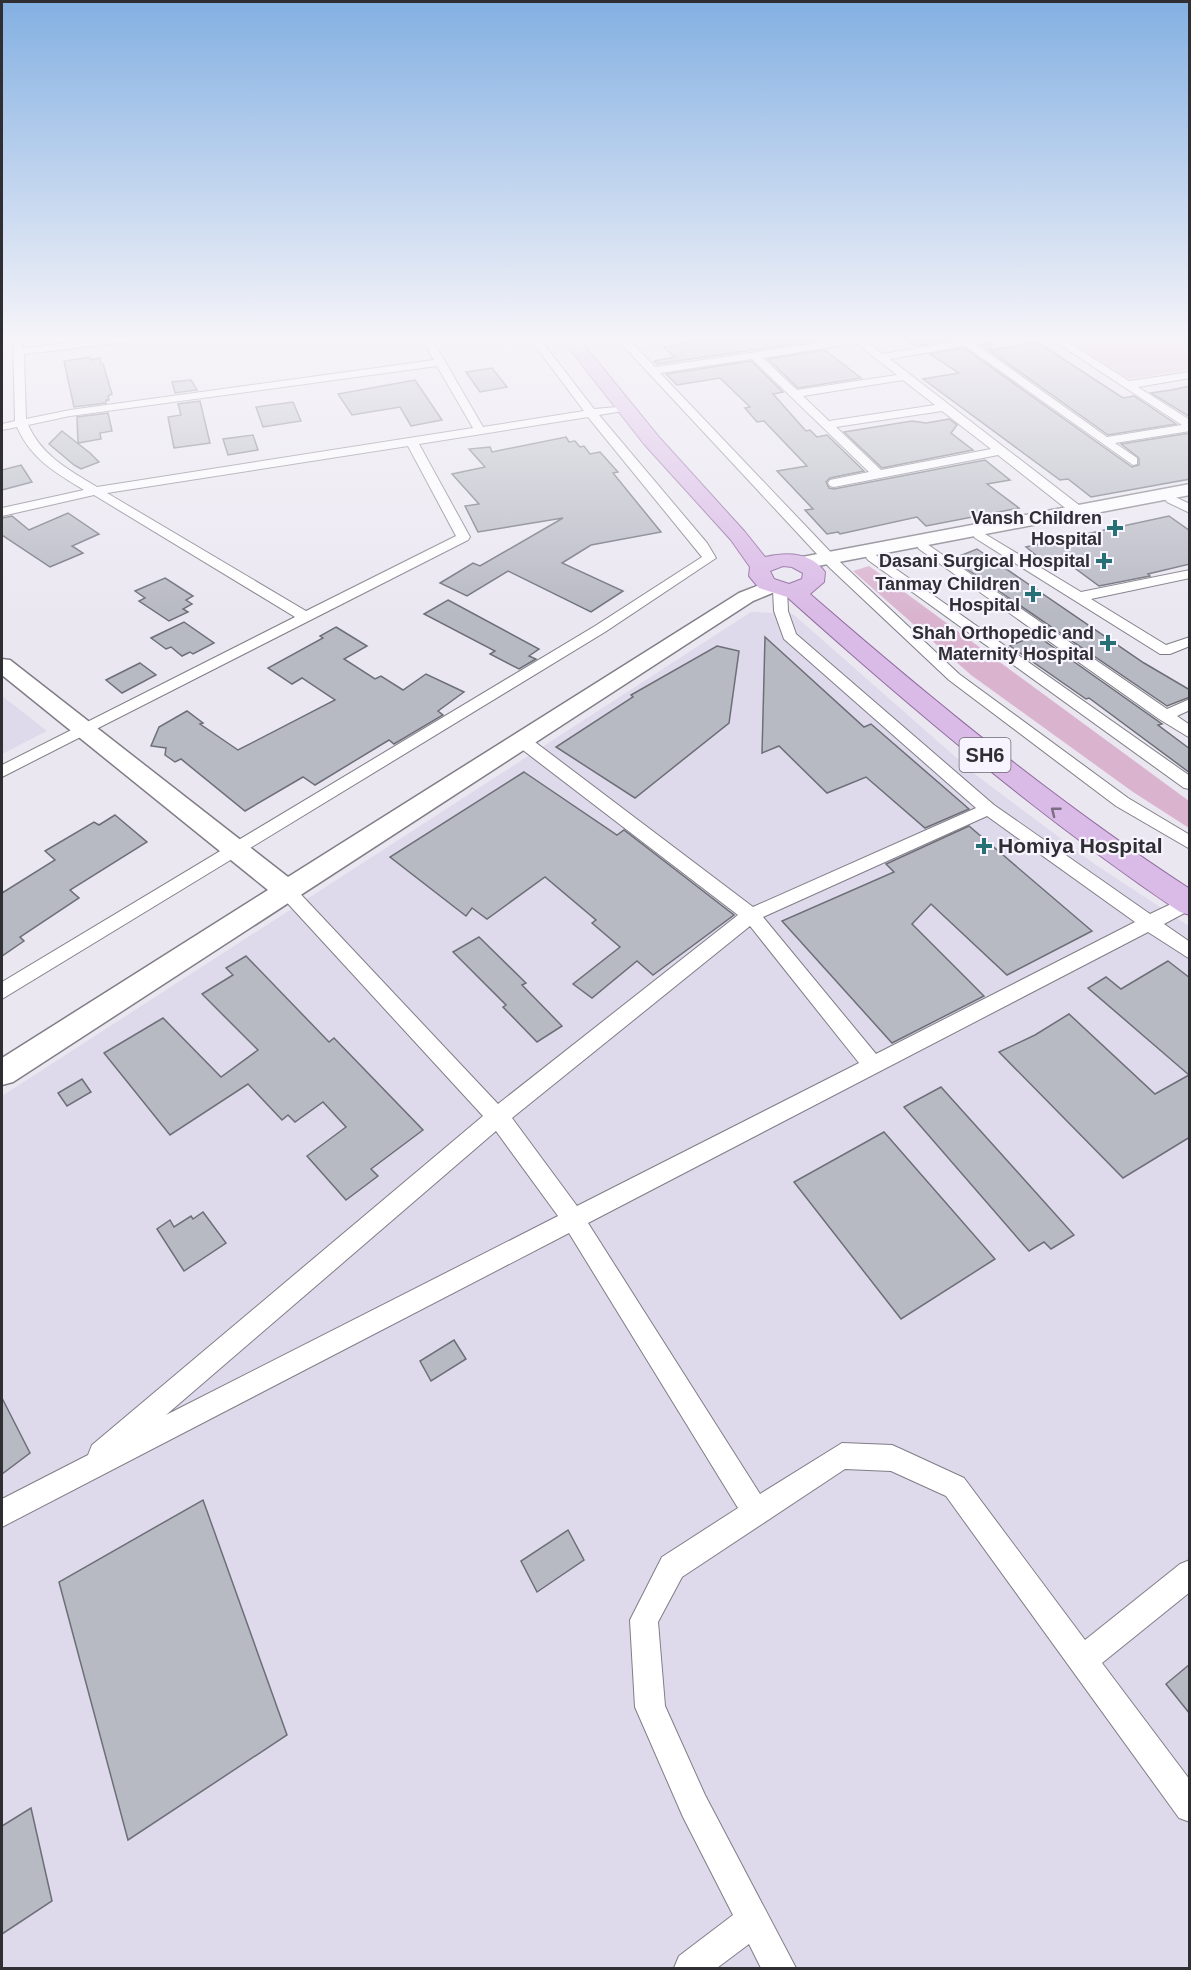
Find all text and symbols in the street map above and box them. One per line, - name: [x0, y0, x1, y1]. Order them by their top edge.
- place label: Vansh Children Hospital: [971, 508, 1102, 549]
- marker: Vansh Children Hospital: [1106, 519, 1124, 537]
- place label: Dasani Surgical Hospital: [879, 551, 1090, 571]
- marker: Dasani Surgical Hospital: [1095, 552, 1113, 570]
- place label: Tanmay Children Hospital: [875, 574, 1020, 615]
- marker: Tanmay Children Hospital: [1024, 585, 1042, 603]
- place label: Shah Orthopedic and Maternity Hospital: [912, 623, 1094, 664]
- marker: Shah Orthopedic and Maternity Hospital: [1099, 634, 1117, 652]
- road number: SH6: [960, 738, 1010, 772]
- one-way arrow: [1051, 807, 1062, 818]
- place label: Homiya Hospital: [998, 834, 1163, 857]
- marker: Homiya Hospital: [975, 837, 993, 855]

